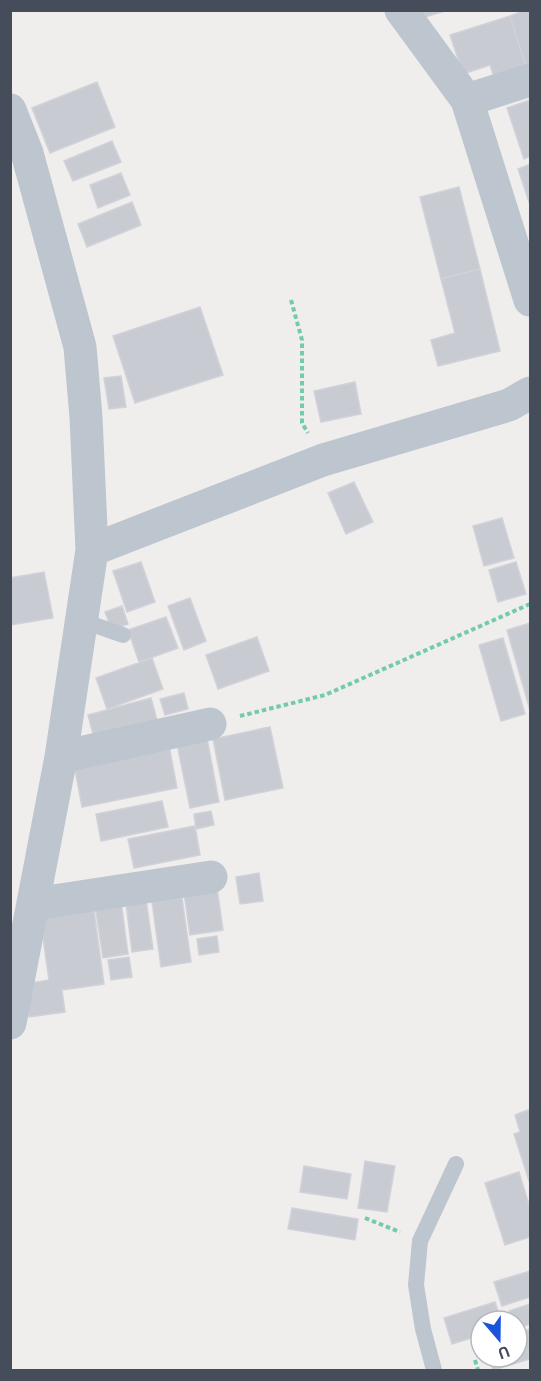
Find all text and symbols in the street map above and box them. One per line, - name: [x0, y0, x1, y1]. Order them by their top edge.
- north arrow: [469, 1309, 529, 1369]
- text: U: [496, 1343, 512, 1363]

